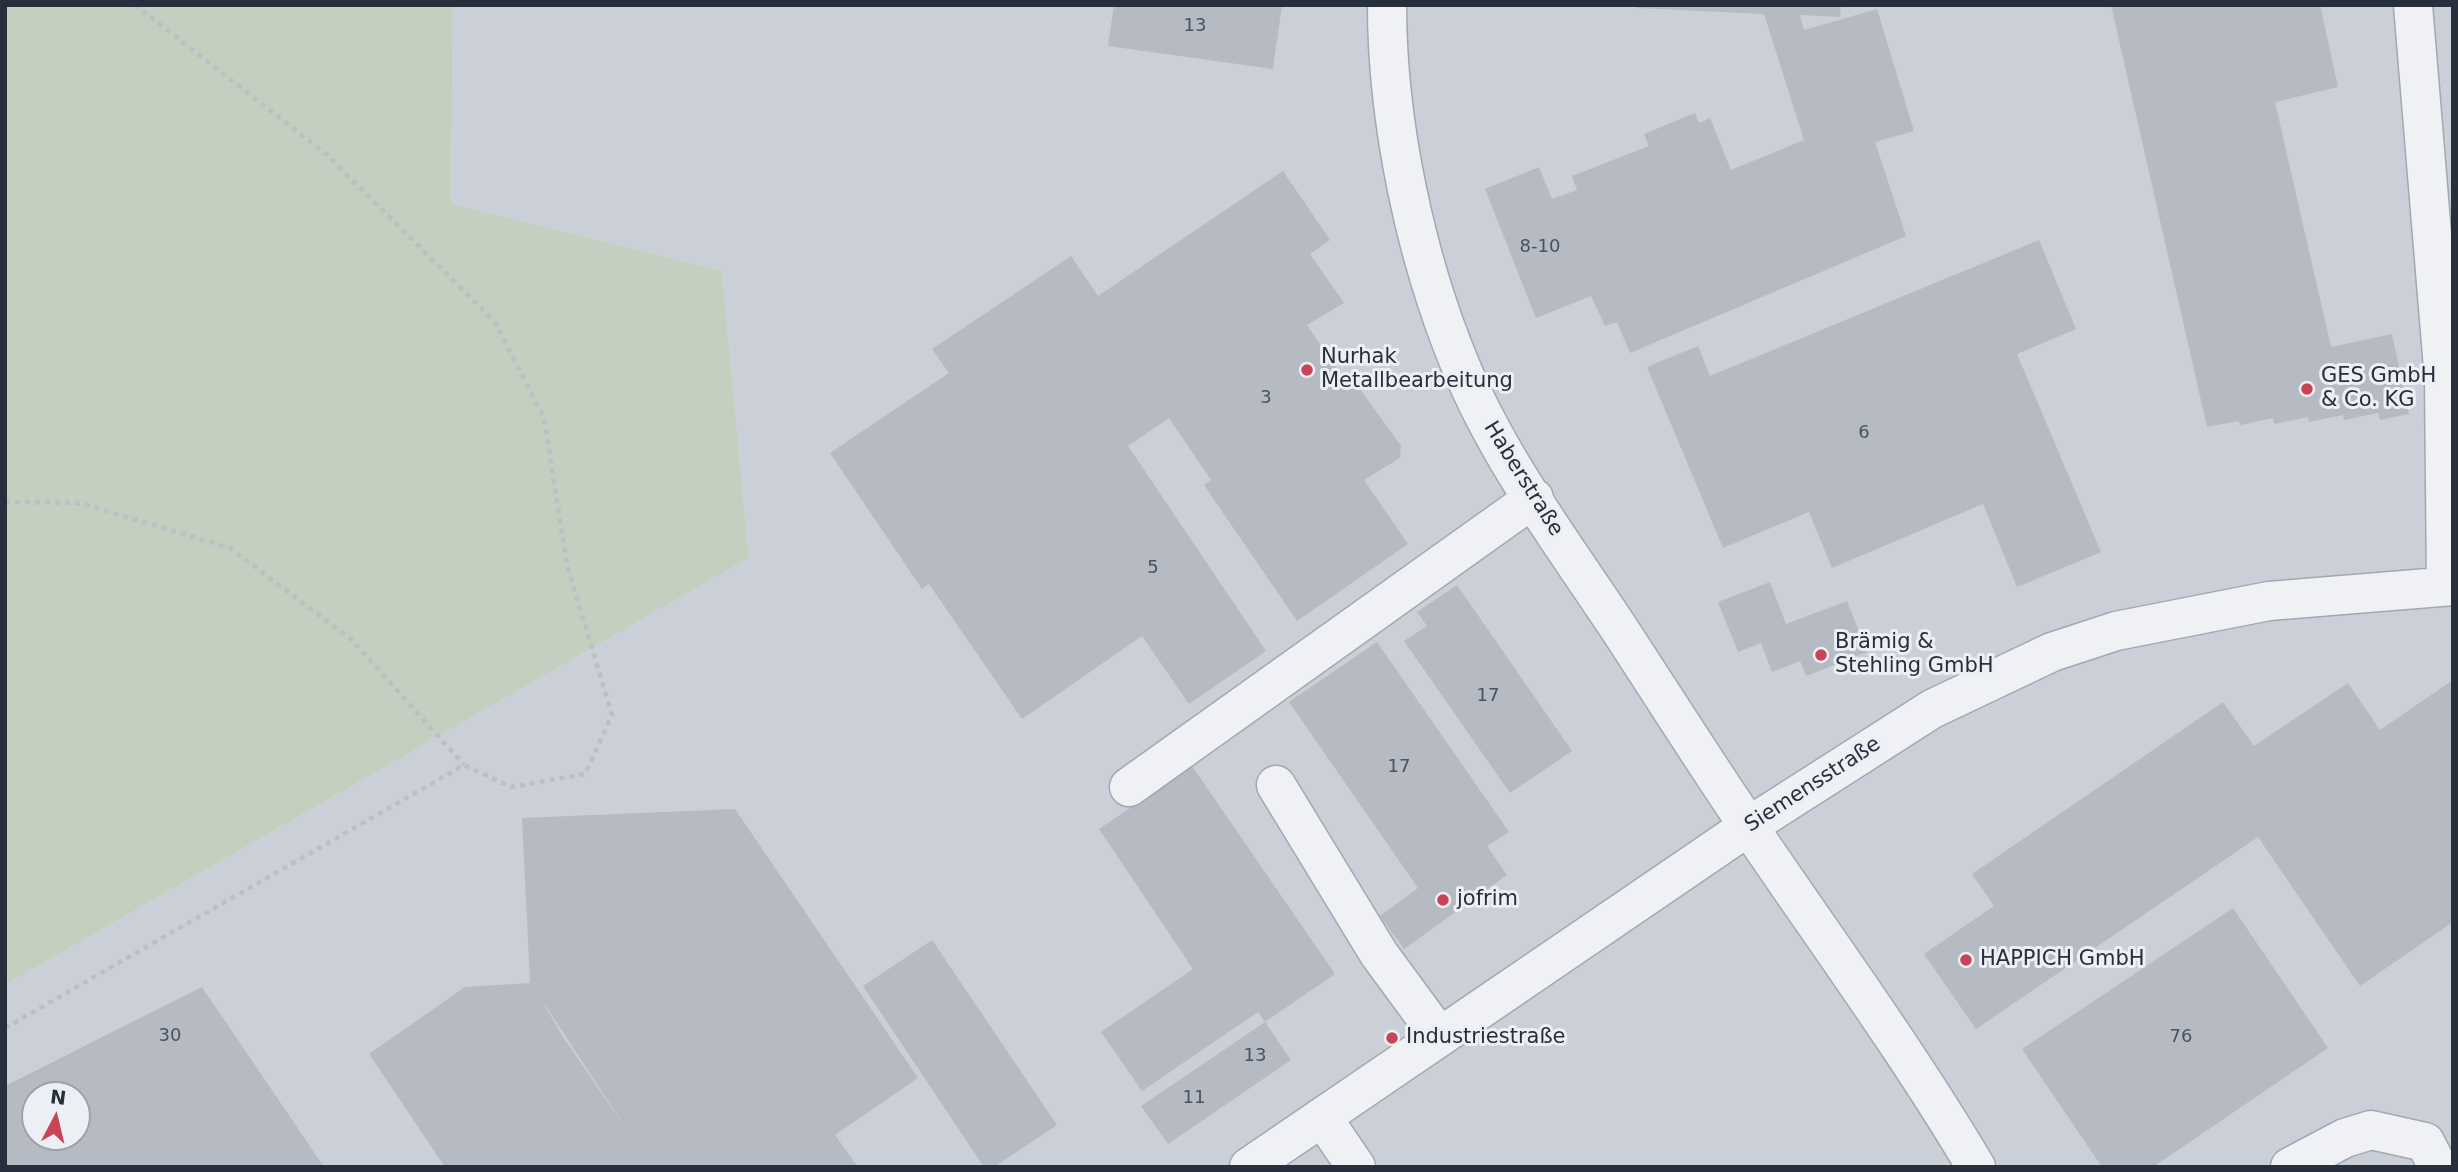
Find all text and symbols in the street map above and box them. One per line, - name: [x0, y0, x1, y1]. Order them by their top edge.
- house number: 13: [1184, 15, 1206, 37]
- house number: 8-10: [1520, 236, 1560, 258]
- place label: Nurhak Metallbearbeitung: [1321, 345, 1513, 395]
- marker: Nurhak Metallbearbeitung: [1299, 362, 1315, 378]
- place label: GES GmbH & Co. KG: [2321, 364, 2436, 414]
- marker: GES GmbH & Co. KG: [2299, 381, 2315, 397]
- house number: 3: [1260, 387, 1272, 409]
- street label: Haberstraße: [1478, 417, 1568, 541]
- house number: 6: [1858, 422, 1870, 444]
- house number: 5: [1147, 557, 1159, 579]
- place label: Brämig & Stehling GmbH: [1835, 630, 1994, 680]
- marker: Brämig & Stehling GmbH: [1813, 647, 1829, 663]
- house number: 17: [1477, 685, 1499, 707]
- street label: Siemensstraße: [1740, 732, 1886, 838]
- house number: 17: [1388, 756, 1410, 778]
- place label: jofrim: [1457, 887, 1518, 913]
- marker: jofrim: [1435, 892, 1451, 908]
- place label: HAPPICH GmbH: [1980, 947, 2145, 973]
- marker: HAPPICH GmbH: [1958, 952, 1974, 968]
- house number: 30: [159, 1025, 181, 1047]
- place label: Industriestraße: [1406, 1025, 1566, 1051]
- house number: 76: [2170, 1026, 2192, 1048]
- marker: Industriestraße: [1384, 1030, 1400, 1046]
- house number: 13: [1244, 1045, 1266, 1067]
- north arrow: [21, 1081, 91, 1151]
- text: N: [49, 1085, 68, 1109]
- house number: 11: [1183, 1087, 1205, 1109]

